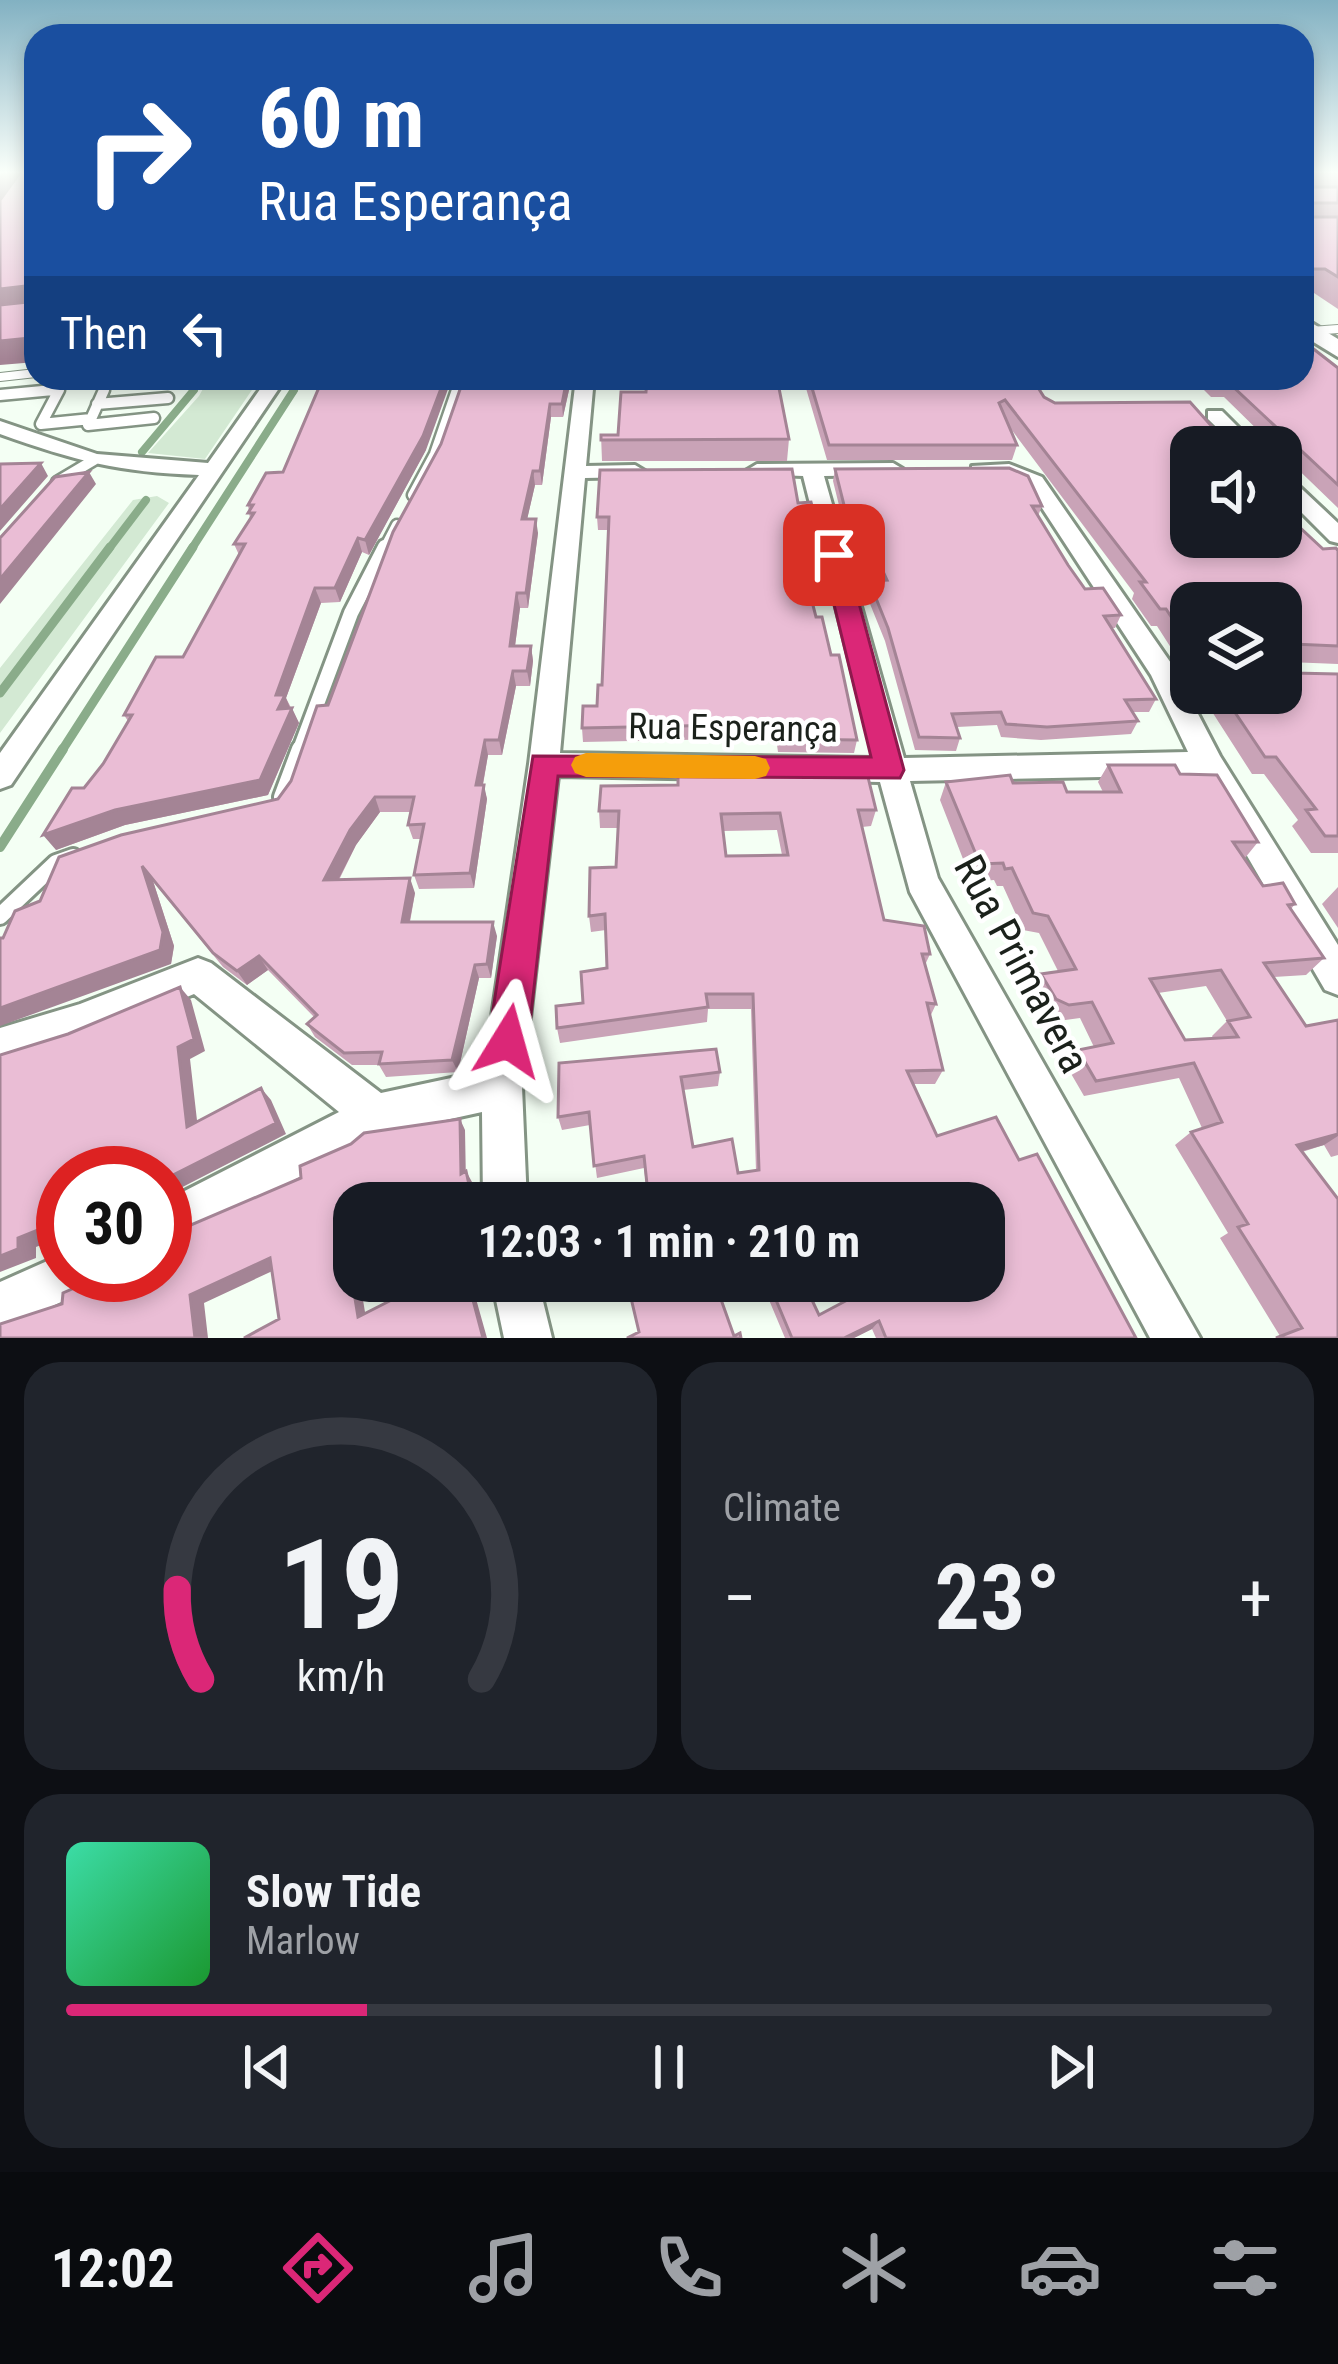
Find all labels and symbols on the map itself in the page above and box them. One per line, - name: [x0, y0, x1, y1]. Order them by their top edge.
- pin: [783, 504, 885, 606]
- street label: Rua Esperança: [628, 705, 838, 751]
- street label: Rua Primavera: [944, 847, 1100, 1081]
- position arrow: [445, 978, 571, 1104]
- speed limit sign: 30: [36, 1146, 192, 1302]

